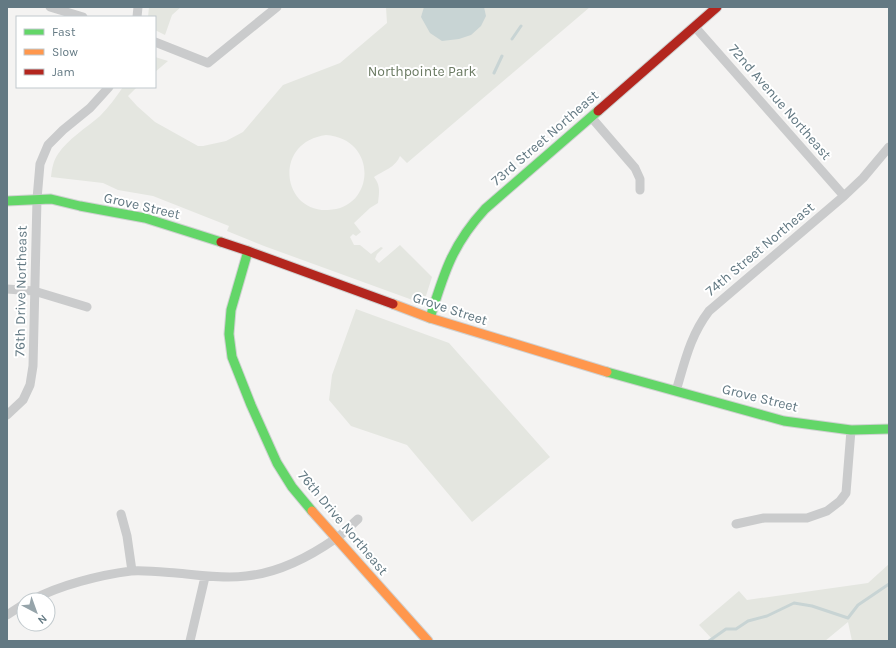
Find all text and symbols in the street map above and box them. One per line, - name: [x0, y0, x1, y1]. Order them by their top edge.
- legend: [16, 16, 156, 88]
- text: Fast: [52, 25, 76, 39]
- street label: 72nd Avenue Northeast: [725, 41, 835, 163]
- text: Slow: [52, 45, 78, 59]
- park label: Northpointe Park: [368, 63, 476, 80]
- text: Jam: [52, 65, 75, 79]
- street label: 73rd Street Northeast: [488, 87, 602, 189]
- street label: Grove Street: [102, 189, 182, 223]
- street label: 74th Street Northeast: [702, 199, 818, 299]
- street label: 76th Drive Northeast: [11, 225, 31, 357]
- street label: Grove Street: [410, 289, 490, 329]
- street label: Grove Street: [720, 380, 800, 416]
- street label: 76th Drive Northeast: [294, 467, 392, 579]
- north arrow: [16, 592, 56, 632]
- text: N: [35, 612, 49, 627]

